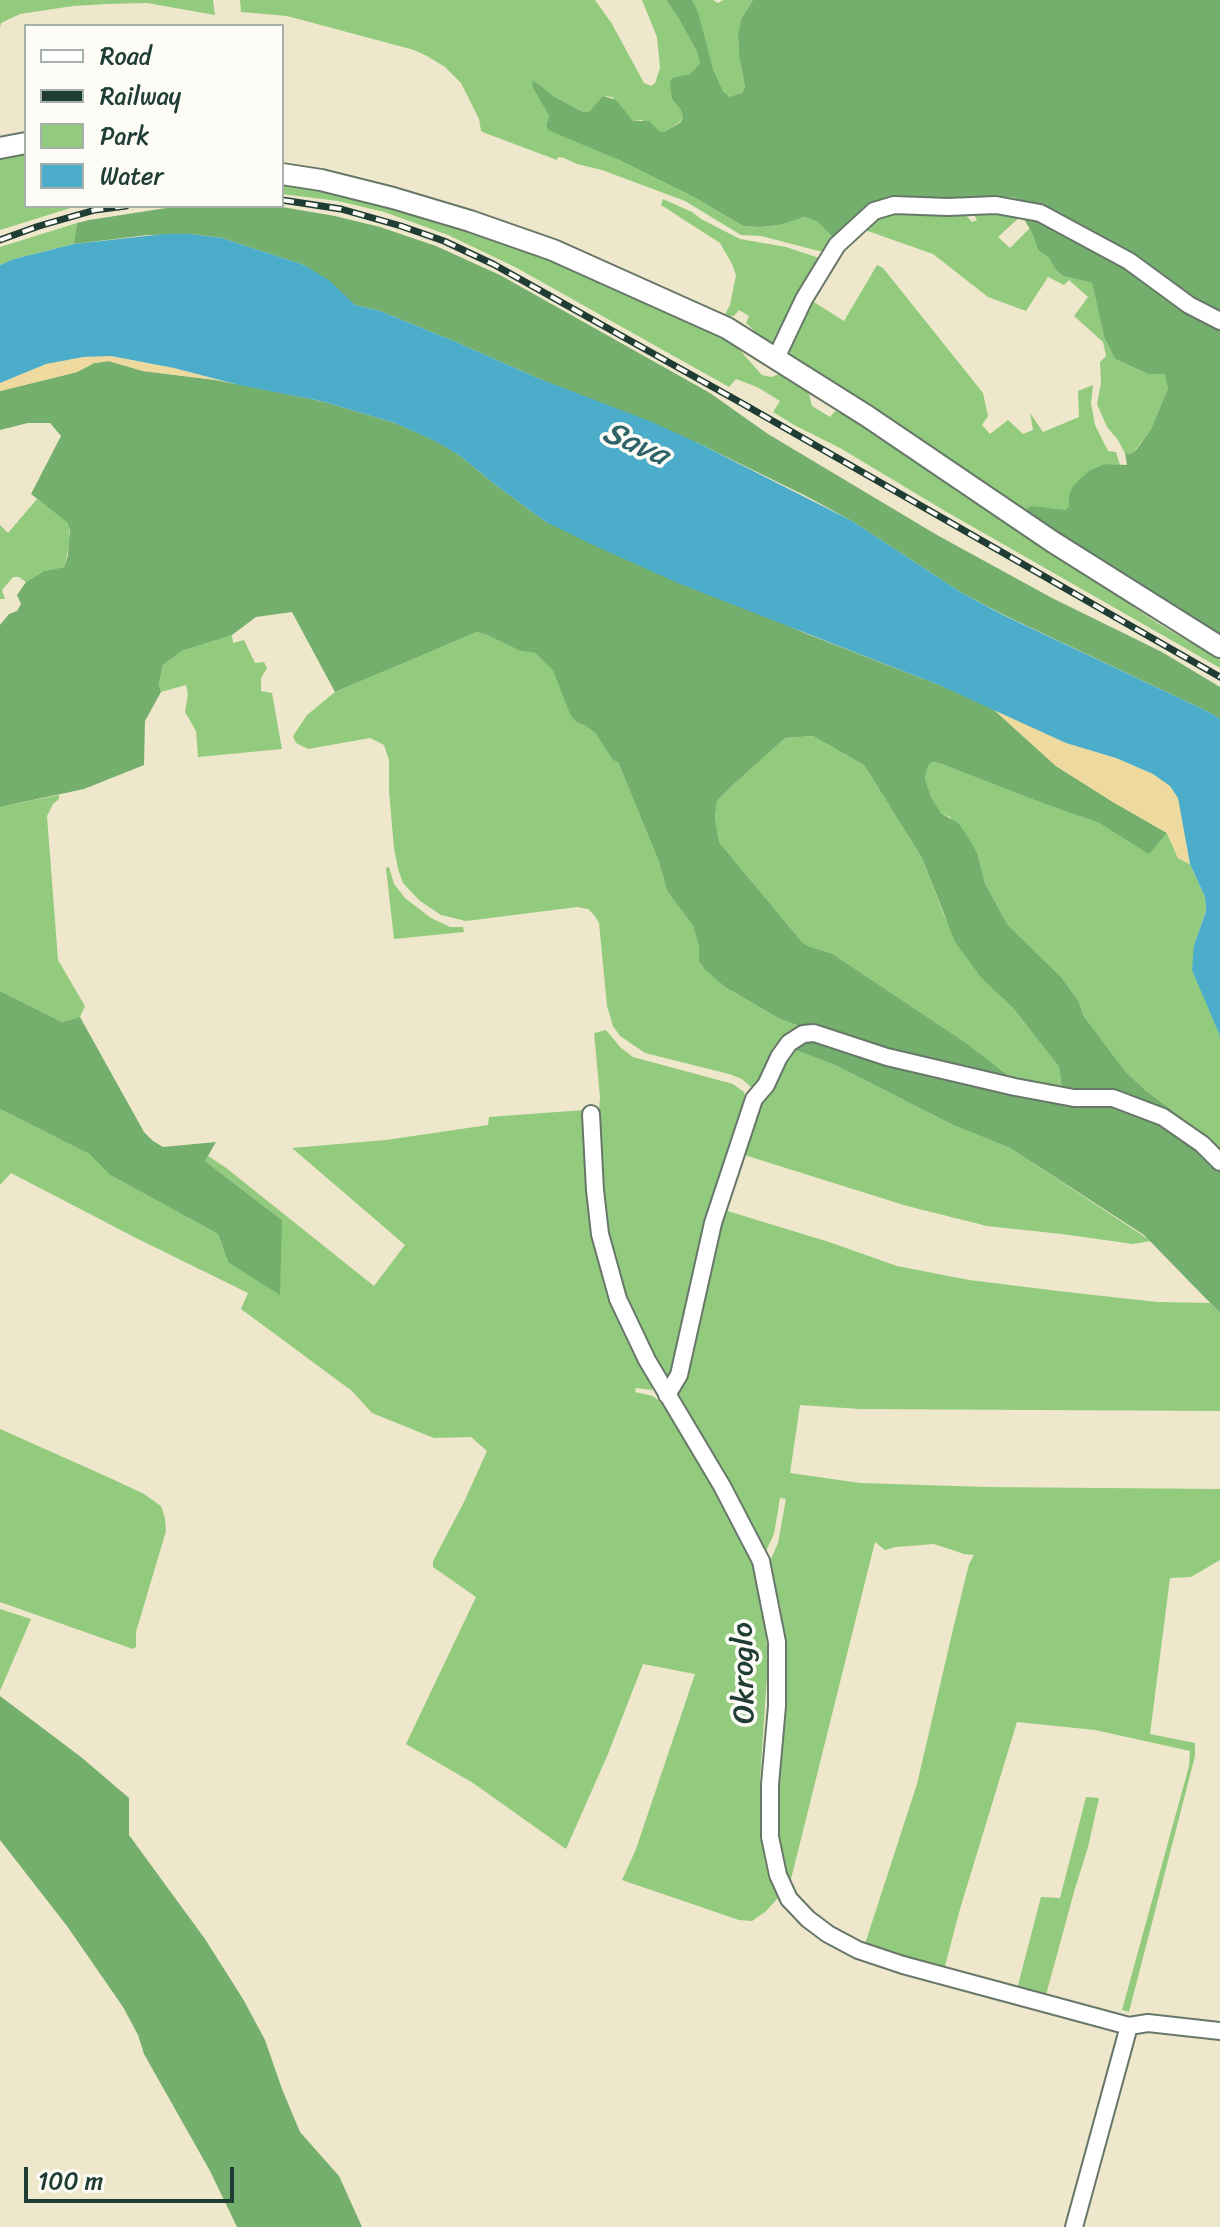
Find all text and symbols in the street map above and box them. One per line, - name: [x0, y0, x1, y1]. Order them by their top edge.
- legend: [24, 24, 284, 208]
- text: Road: [100, 35, 151, 77]
- text: Railway: [100, 75, 181, 117]
- text: Park: [100, 115, 149, 157]
- text: Water: [100, 155, 163, 197]
- water label: Sava: [597, 414, 673, 476]
- street label: Okroglo: [726, 1622, 764, 1724]
- scale bar: [28, 2151, 238, 2201]
- text: 100 m: [38, 2160, 103, 2202]

